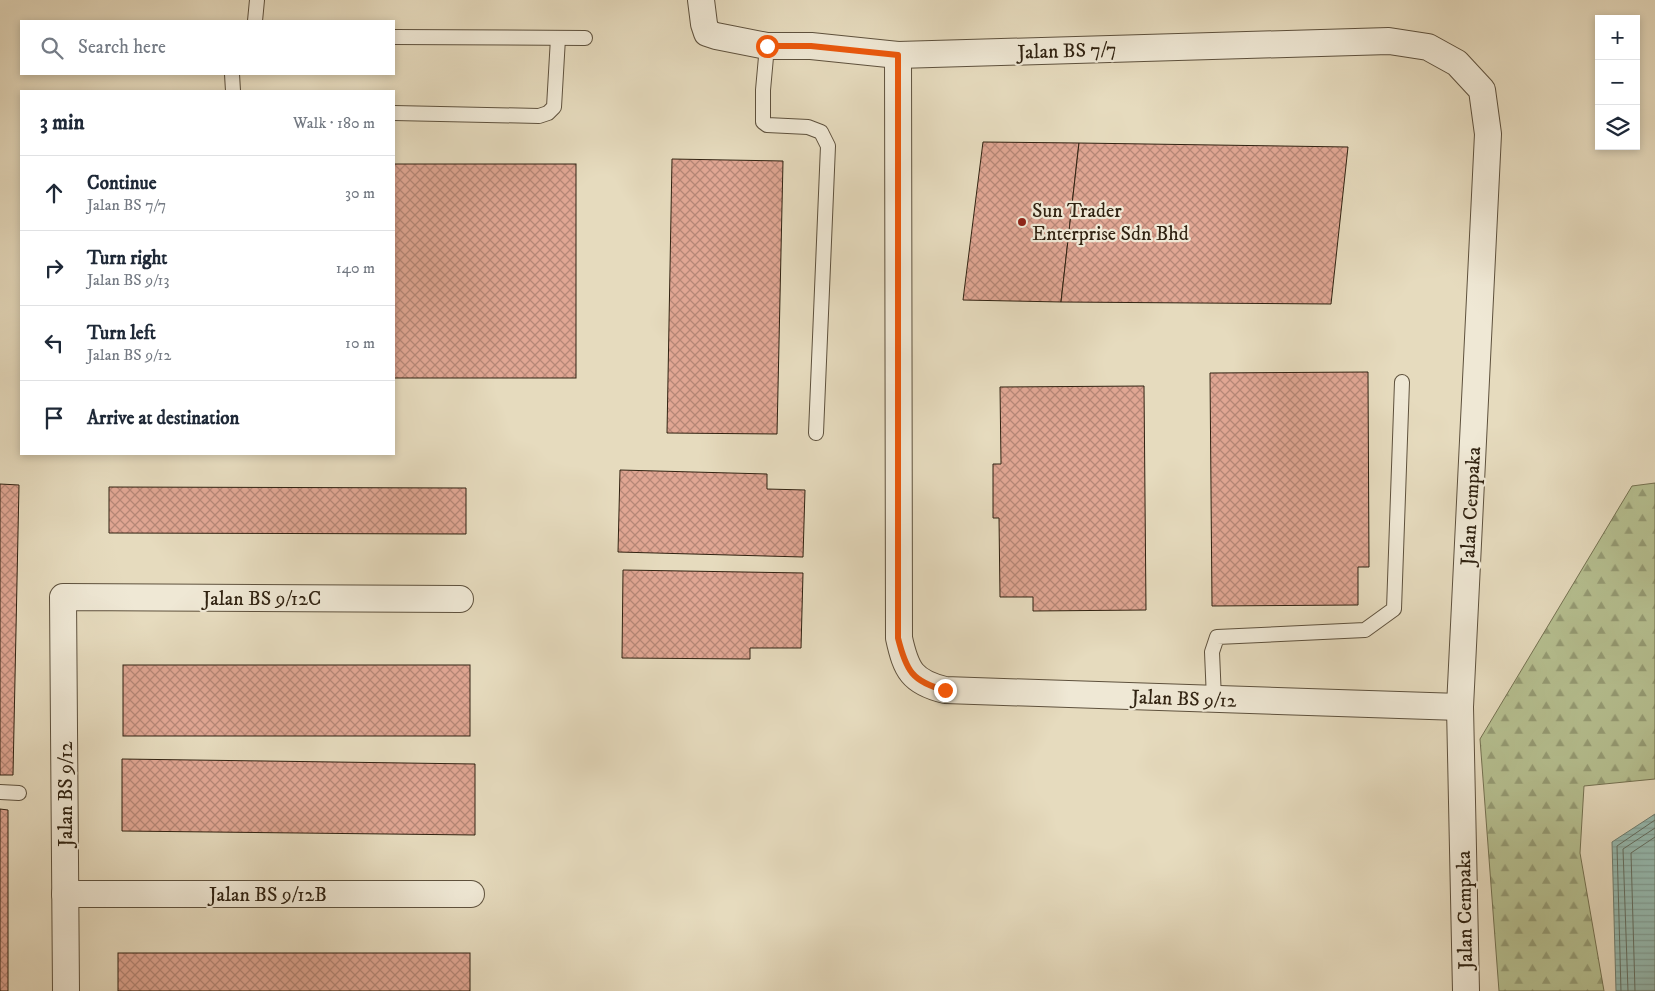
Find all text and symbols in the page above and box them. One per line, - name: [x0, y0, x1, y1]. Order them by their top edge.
- map controls: [1595, 15, 1640, 150]
- button: +: [1595, 15, 1640, 60]
- search box: [20, 20, 395, 75]
- icon: search: [38, 34, 66, 62]
- route start: [756, 35, 779, 58]
- text: Search here: [78, 36, 166, 59]
- street label: Jalan BS 7/7: [1015, 37, 1117, 66]
- button: −: [1595, 60, 1640, 105]
- button: layers: [1595, 105, 1640, 150]
- text: 3 min: [40, 110, 85, 136]
- text: Walk · 180 m: [293, 113, 375, 133]
- text: Continue: [87, 172, 157, 195]
- icon: ahead: [40, 179, 68, 207]
- text: 30 m: [345, 183, 375, 203]
- text: Jalan BS 7/7: [87, 195, 166, 215]
- place label: Sun Trader Enterprise Sdn Bhd: [1032, 199, 1189, 247]
- marker: Sun Trader Enterprise Sdn Bhd: [1016, 216, 1028, 228]
- text: Turn right: [87, 247, 167, 270]
- icon: right: [40, 254, 68, 282]
- text: 140 m: [336, 258, 375, 278]
- text: Jalan BS 9/13: [87, 270, 169, 290]
- text: Turn left: [87, 322, 156, 345]
- icon: left: [40, 329, 68, 357]
- text: 10 m: [345, 333, 375, 353]
- text: Jalan BS 9/12: [87, 345, 171, 365]
- icon: arrive: [40, 404, 68, 432]
- text: Arrive at destination: [87, 407, 239, 430]
- street label: Jalan Cempaka: [1456, 446, 1487, 568]
- street label: Jalan BS 9/12C: [201, 587, 321, 612]
- route end: [934, 679, 957, 702]
- street label: Jalan BS 9/12: [1129, 685, 1237, 714]
- street label: Jalan BS 9/12: [54, 741, 79, 849]
- street label: Jalan Cempaka: [1452, 850, 1479, 972]
- street label: Jalan BS 9/12B: [207, 883, 327, 908]

